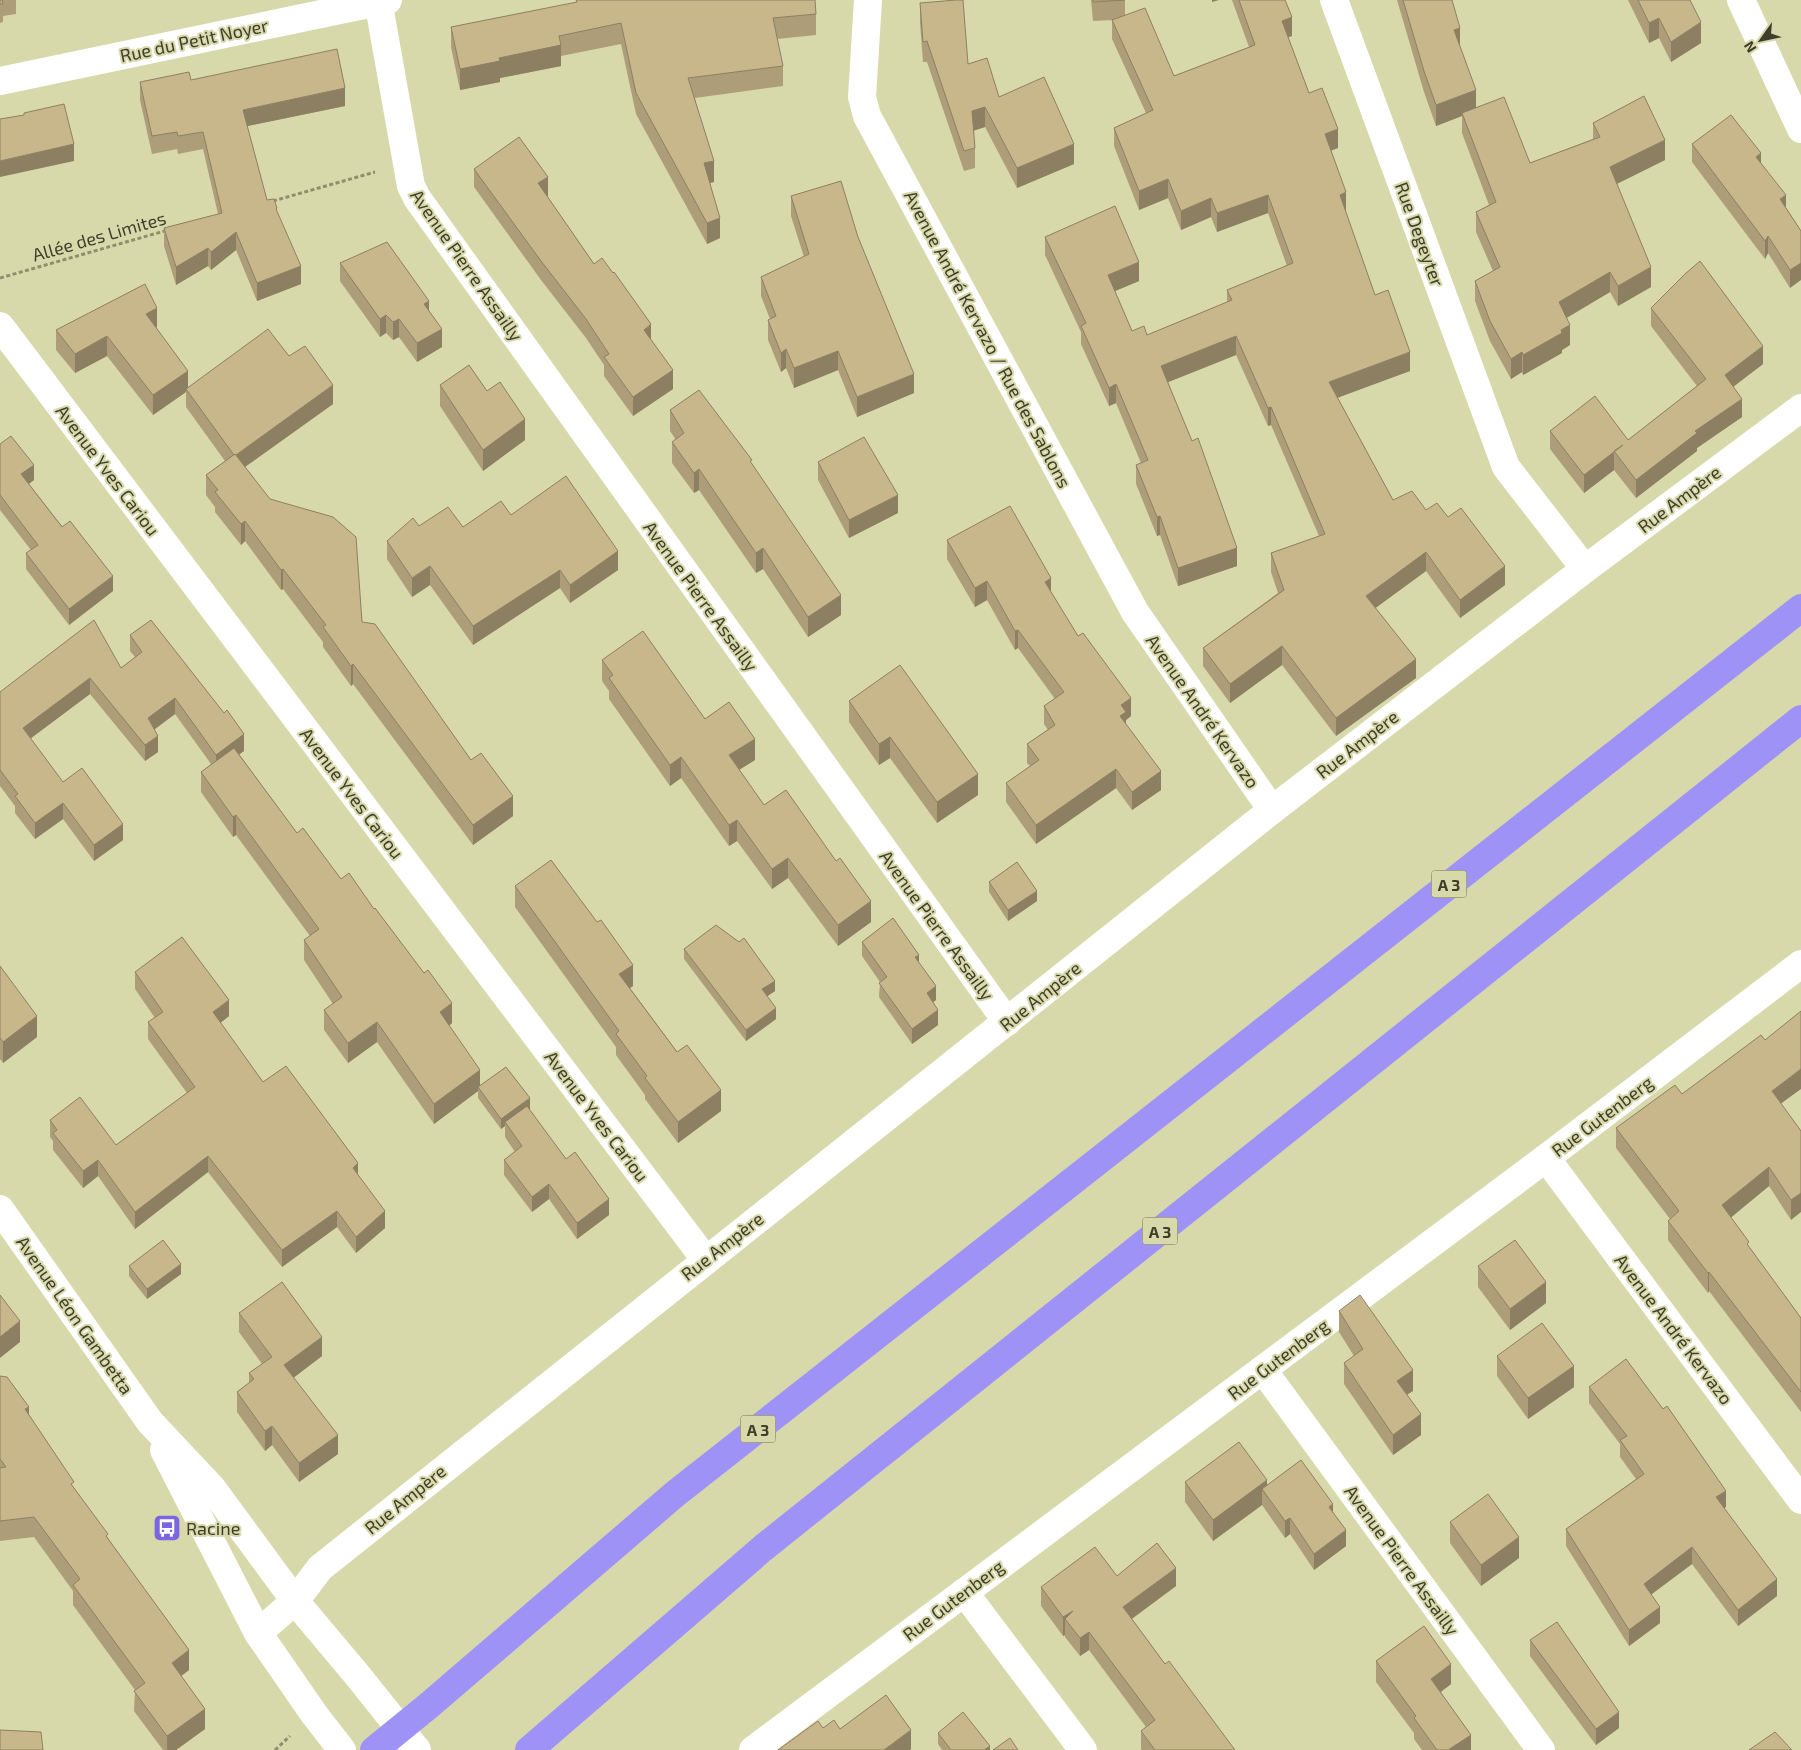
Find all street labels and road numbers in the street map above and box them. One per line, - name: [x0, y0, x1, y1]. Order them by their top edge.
- street label: Rue du Petit Noyer: [118, 14, 270, 66]
- street label: Rue Degeyter: [1391, 179, 1449, 289]
- street label: Avenue Pierre Assailly: [406, 185, 528, 345]
- street label: Avenue André Kervazo / Rue des Sablons: [900, 187, 1076, 491]
- street label: Allée des Limites: [30, 206, 168, 266]
- street label: Avenue Yves Cariou: [52, 400, 164, 540]
- street label: Rue Ampère: [1633, 461, 1725, 537]
- street label: Avenue Pierre Assailly: [639, 517, 763, 676]
- street label: Avenue André Kervazo: [1142, 630, 1264, 792]
- street label: Rue Ampère: [1311, 705, 1403, 783]
- street label: Avenue Yves Cariou: [296, 723, 408, 863]
- street label: Avenue Pierre Assailly: [875, 846, 999, 1005]
- road number: A 3: [1432, 871, 1466, 898]
- street label: Rue Ampère: [995, 957, 1085, 1035]
- street label: Avenue Yves Cariou: [541, 1046, 653, 1186]
- street label: Rue Gutenberg: [1547, 1071, 1657, 1161]
- street label: Rue Ampère: [676, 1207, 768, 1285]
- road number: A 3: [1142, 1218, 1178, 1244]
- street label: Avenue Léon Gambetta: [12, 1232, 138, 1398]
- street label: Avenue André Kervazo: [1610, 1249, 1738, 1409]
- street label: Rue Gutenberg: [1223, 1314, 1333, 1404]
- road number: A 3: [740, 1416, 776, 1442]
- street label: Rue Ampère: [360, 1460, 450, 1538]
- street label: Avenue Pierre Assailly: [1340, 1481, 1464, 1640]
- street label: Rue Gutenberg: [898, 1555, 1008, 1645]

